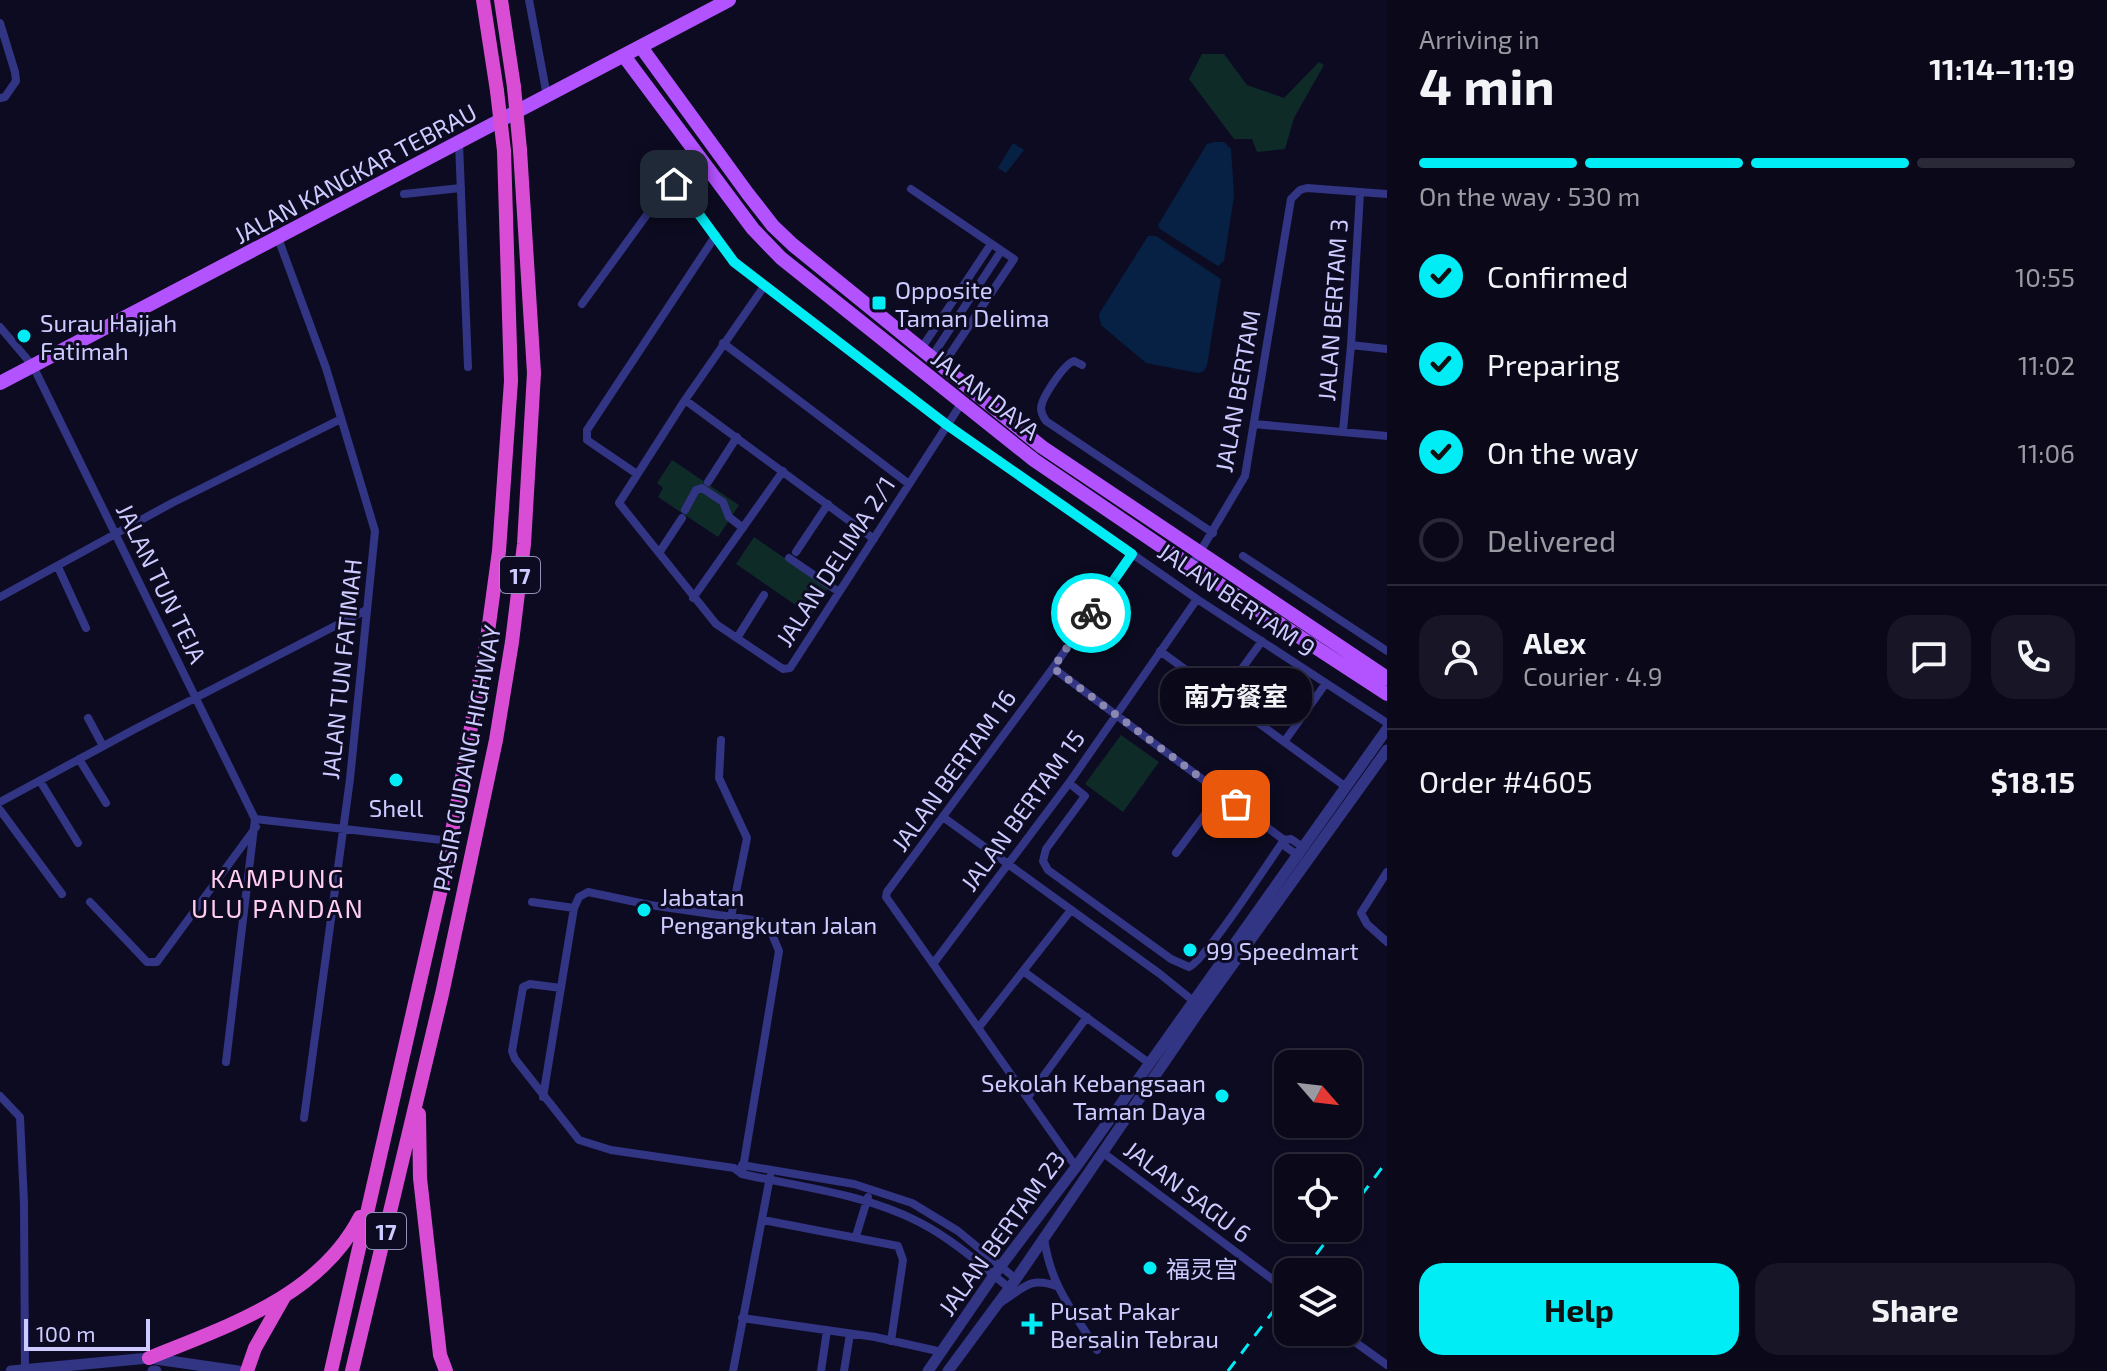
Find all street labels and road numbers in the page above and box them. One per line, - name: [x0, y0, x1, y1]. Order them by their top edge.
- street label: JALAN KANGKAR TEBRAU: [229, 97, 481, 249]
- street label: JALAN BERTAM 3: [1311, 218, 1353, 402]
- street label: JALAN BERTAM: [1208, 308, 1266, 474]
- street label: JALAN DAYA: [926, 343, 1046, 445]
- street label: JALAN DELIMA 2/1: [769, 471, 901, 651]
- street label: JALAN TUN TEJA: [111, 498, 213, 668]
- street label: JALAN BERTAM 9: [1153, 536, 1321, 662]
- street label: JALAN TUN FATIMAH: [315, 557, 367, 781]
- road number: 17: [500, 557, 540, 593]
- street label: PASIR GUDANG HIGHWAY: [426, 622, 506, 893]
- street label: JALAN BERTAM 16: [885, 684, 1021, 856]
- street label: JALAN BERTAM 15: [954, 724, 1090, 896]
- street label: JALAN SAGU 6: [1119, 1134, 1257, 1248]
- street label: JALAN BERTAM 23: [932, 1145, 1070, 1321]
- road number: 17: [366, 1213, 406, 1249]

